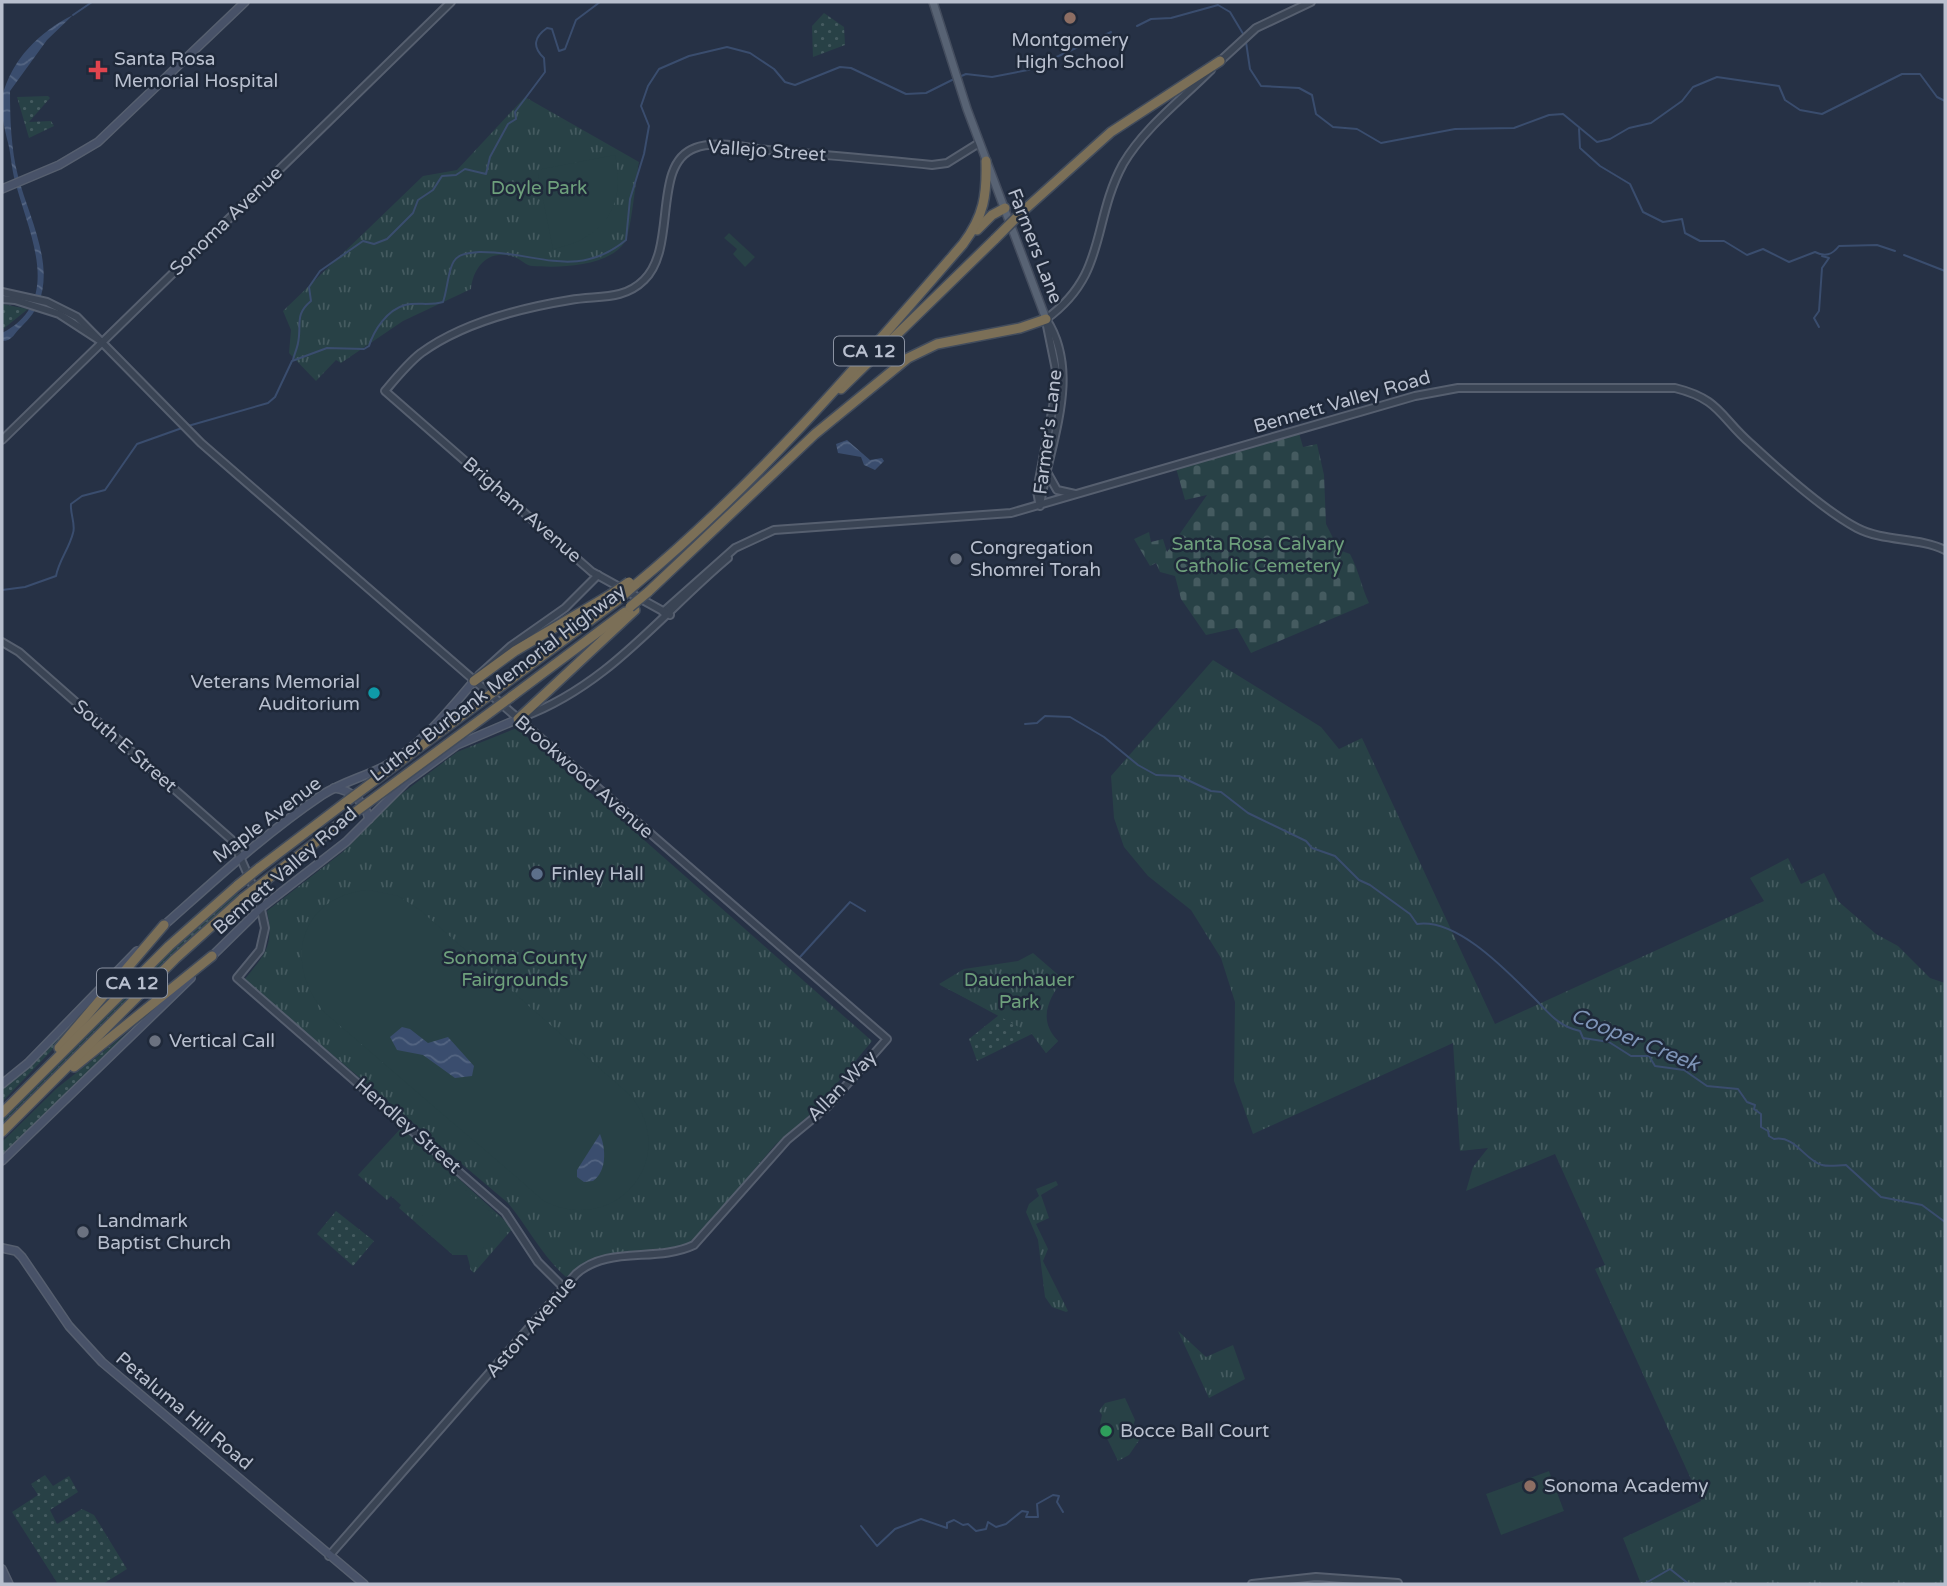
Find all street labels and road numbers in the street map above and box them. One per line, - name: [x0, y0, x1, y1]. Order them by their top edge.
- street label: Vallejo Street: [707, 136, 827, 166]
- street label: Sonoma Avenue: [165, 162, 287, 280]
- street label: Farmers Lane: [1003, 185, 1067, 307]
- road number: CA 12: [834, 337, 904, 366]
- street label: Bennett Valley Road: [1251, 366, 1433, 438]
- street label: Farmer's Lane: [1029, 368, 1067, 496]
- street label: Brigham Avenue: [458, 453, 586, 567]
- street label: Luther Burbank Memorial Highway: [366, 580, 630, 786]
- street label: South E Street: [69, 695, 181, 797]
- street label: Brookwood Avenue: [510, 711, 658, 843]
- street label: Maple Avenue: [209, 772, 325, 868]
- street label: Bennett Valley Road: [209, 803, 361, 939]
- road number: CA 12: [97, 968, 167, 998]
- street label: Allan Way: [803, 1046, 881, 1126]
- street label: Hendley Street: [351, 1074, 465, 1178]
- street label: Aston Avenue: [481, 1272, 581, 1382]
- street label: Petaluma Hill Road: [111, 1347, 257, 1475]

